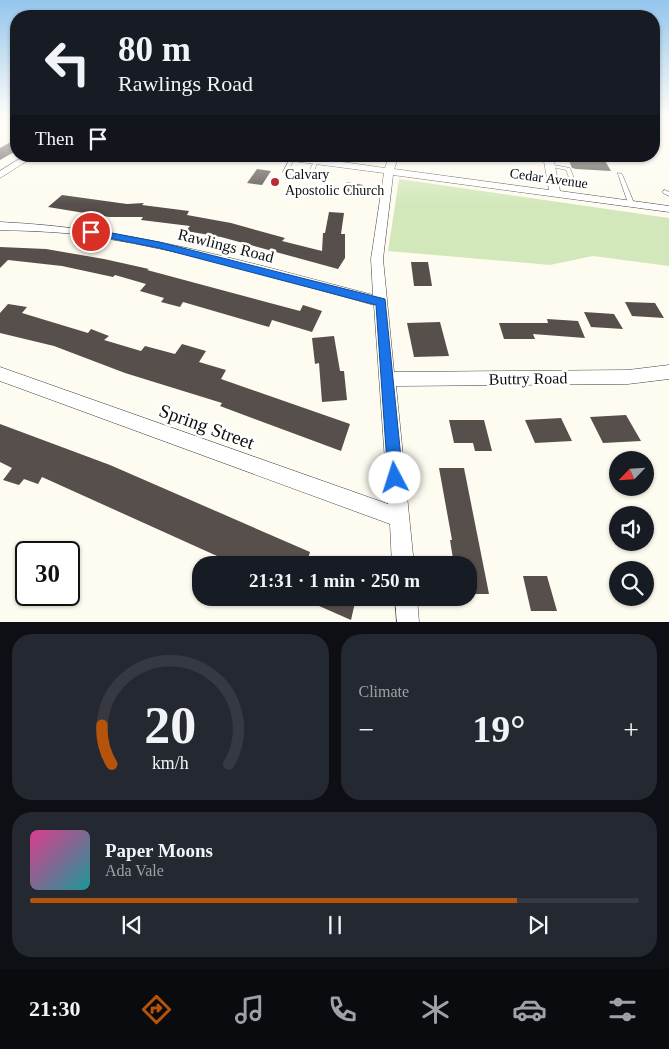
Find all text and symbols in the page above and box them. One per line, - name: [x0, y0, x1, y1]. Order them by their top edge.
- icon: left: [35, 30, 100, 95]
- text: 80 m: [118, 30, 191, 69]
- text: Rawlings Road: [118, 71, 253, 96]
- icon: arrive: [84, 125, 112, 153]
- text: Then: [35, 128, 74, 149]
- street label: Cedar Avenue: [509, 166, 589, 191]
- place label: Calvary Apostolic Church: [285, 167, 384, 198]
- marker: Calvary Apostolic Church: [269, 176, 281, 188]
- pin: [70, 211, 112, 253]
- icon: arrive: [77, 218, 105, 246]
- street label: Rawlings Road: [176, 225, 276, 267]
- street label: Buttry Road: [489, 369, 568, 389]
- street label: Spring Street: [156, 400, 258, 454]
- position arrow: [368, 451, 420, 503]
- north arrow: [609, 451, 654, 496]
- map controls: [609, 451, 654, 606]
- button: sound: [609, 506, 654, 551]
- speed limit sign: 30: [15, 541, 80, 606]
- button: search: [609, 561, 654, 606]
- text: 21:31 · 1 min · 250 m: [249, 570, 420, 591]
- text: Climate: [359, 683, 409, 700]
- text: 20: [144, 697, 196, 754]
- text: 19°: [472, 708, 525, 750]
- text: −: [359, 714, 374, 745]
- text: +: [623, 714, 639, 745]
- text: km/h: [152, 753, 189, 773]
- text: Paper Moons: [105, 840, 213, 861]
- text: Ada Vale: [105, 862, 164, 879]
- icon: previous: [118, 911, 146, 939]
- icon: pause: [321, 911, 349, 939]
- icon: next: [524, 911, 552, 939]
- icon: directions: [139, 992, 174, 1027]
- icon: music: [232, 992, 267, 1027]
- icon: phone: [325, 992, 360, 1027]
- icon: climate: [418, 992, 453, 1027]
- icon: car: [512, 992, 547, 1027]
- icon: filters: [605, 992, 640, 1027]
- text: 21:30: [29, 996, 80, 1021]

